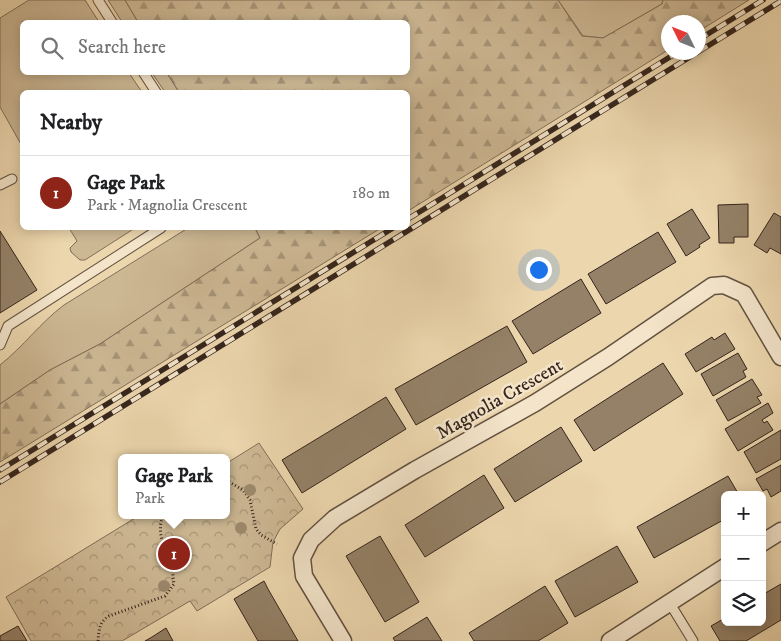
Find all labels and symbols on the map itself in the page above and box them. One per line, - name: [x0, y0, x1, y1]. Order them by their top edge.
- north arrow: [661, 15, 706, 60]
- your location: [526, 257, 552, 283]
- street label: Magnolia Crescent: [432, 354, 567, 445]
- pin: 1: [158, 535, 190, 573]

